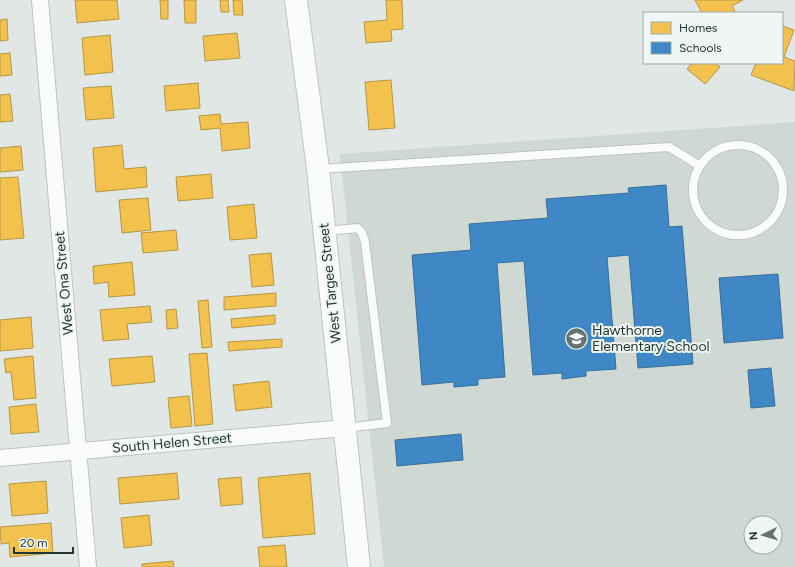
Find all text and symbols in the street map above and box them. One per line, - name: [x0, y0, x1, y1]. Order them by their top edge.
- legend: [643, 12, 783, 64]
- text: Homes: [679, 21, 718, 35]
- text: Schools: [679, 41, 722, 55]
- street label: West Targee Street: [315, 222, 345, 344]
- street label: West Ona Street: [51, 230, 77, 336]
- place label: Hawthorne Elementary School: [592, 322, 710, 355]
- school or university icon: Hawthorne Elementary School: [564, 325, 590, 351]
- street label: South Helen Street: [111, 429, 233, 457]
- north arrow: [743, 515, 783, 555]
- scale bar: [14, 529, 73, 555]
- text: N: [747, 531, 760, 541]
- text: 20 m: [20, 536, 48, 550]

